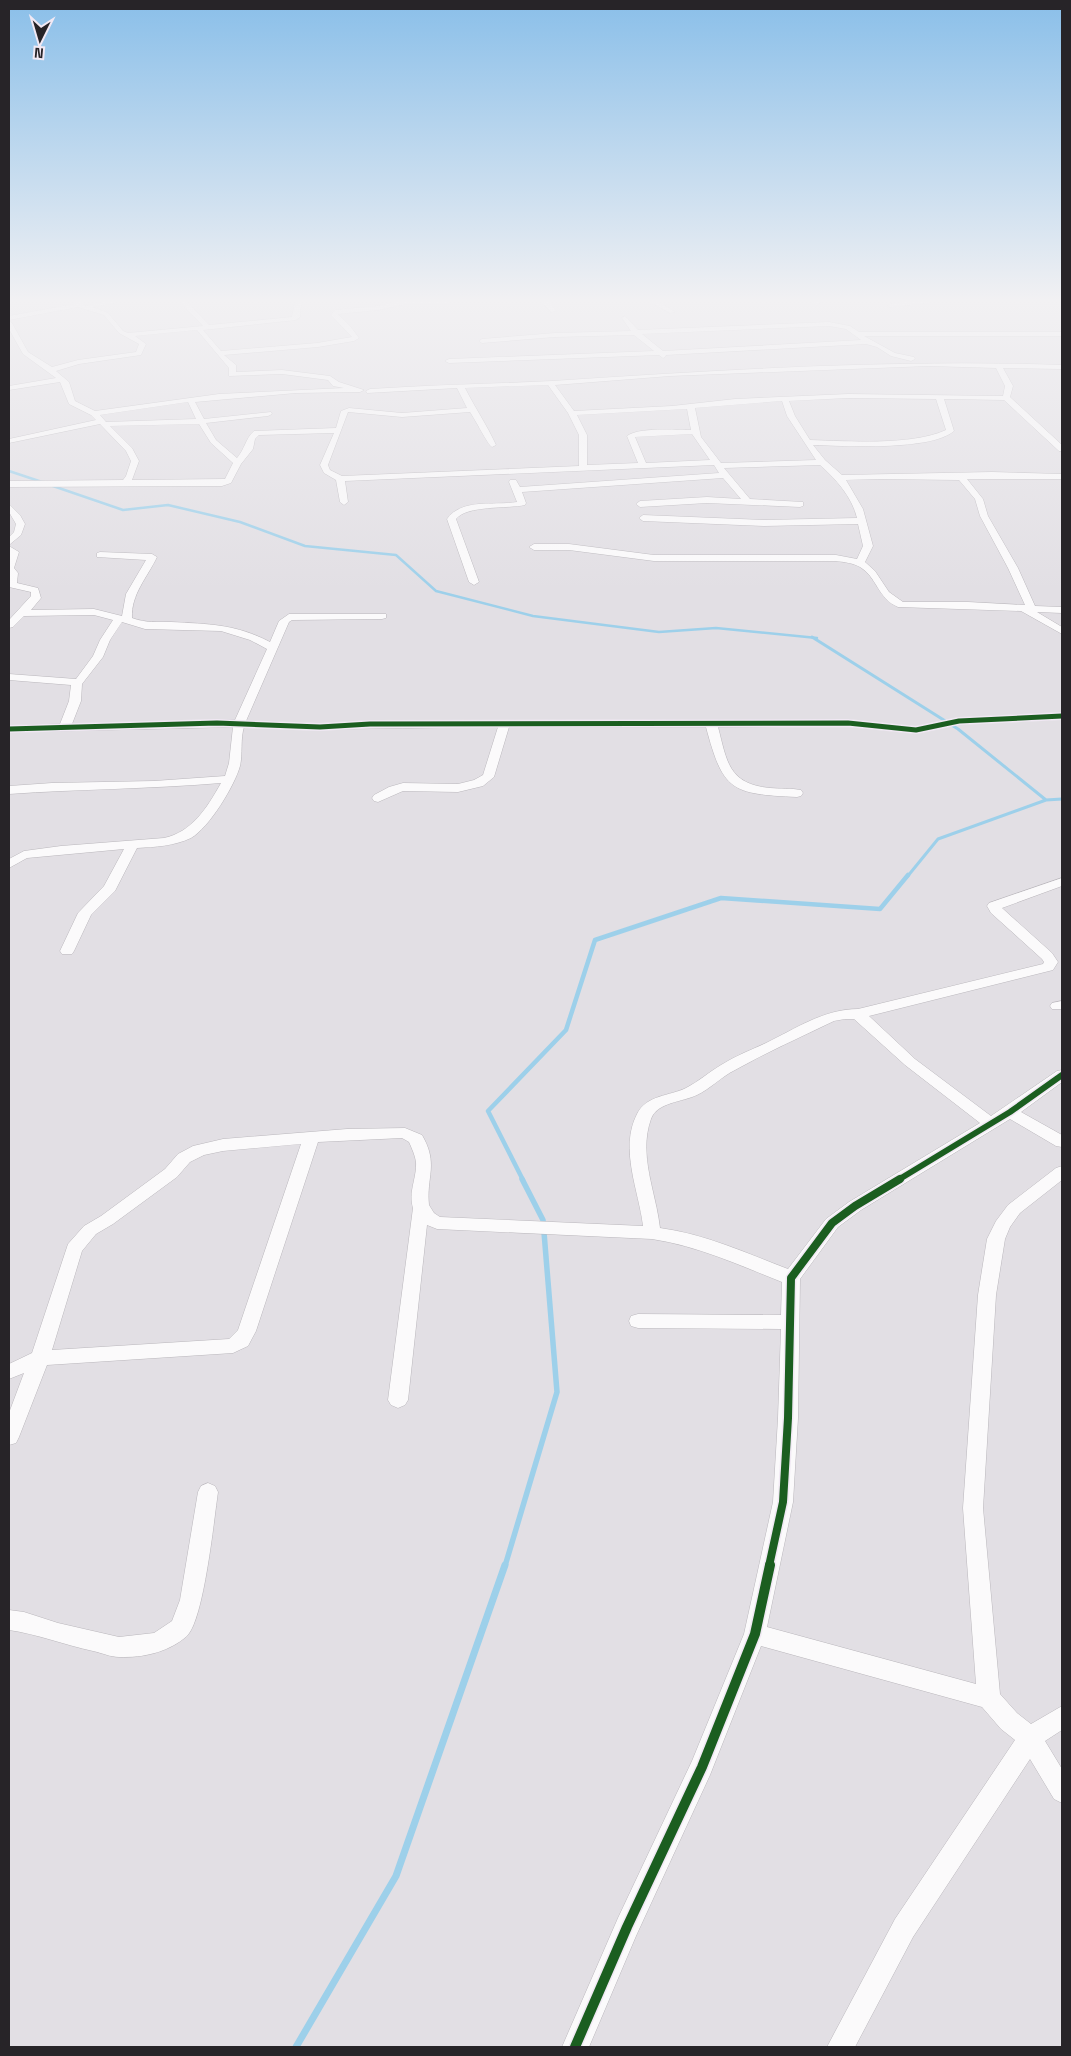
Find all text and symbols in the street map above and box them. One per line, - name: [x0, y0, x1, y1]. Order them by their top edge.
- north arrow: [15, 15, 65, 65]
- text: N: [33, 44, 44, 62]

